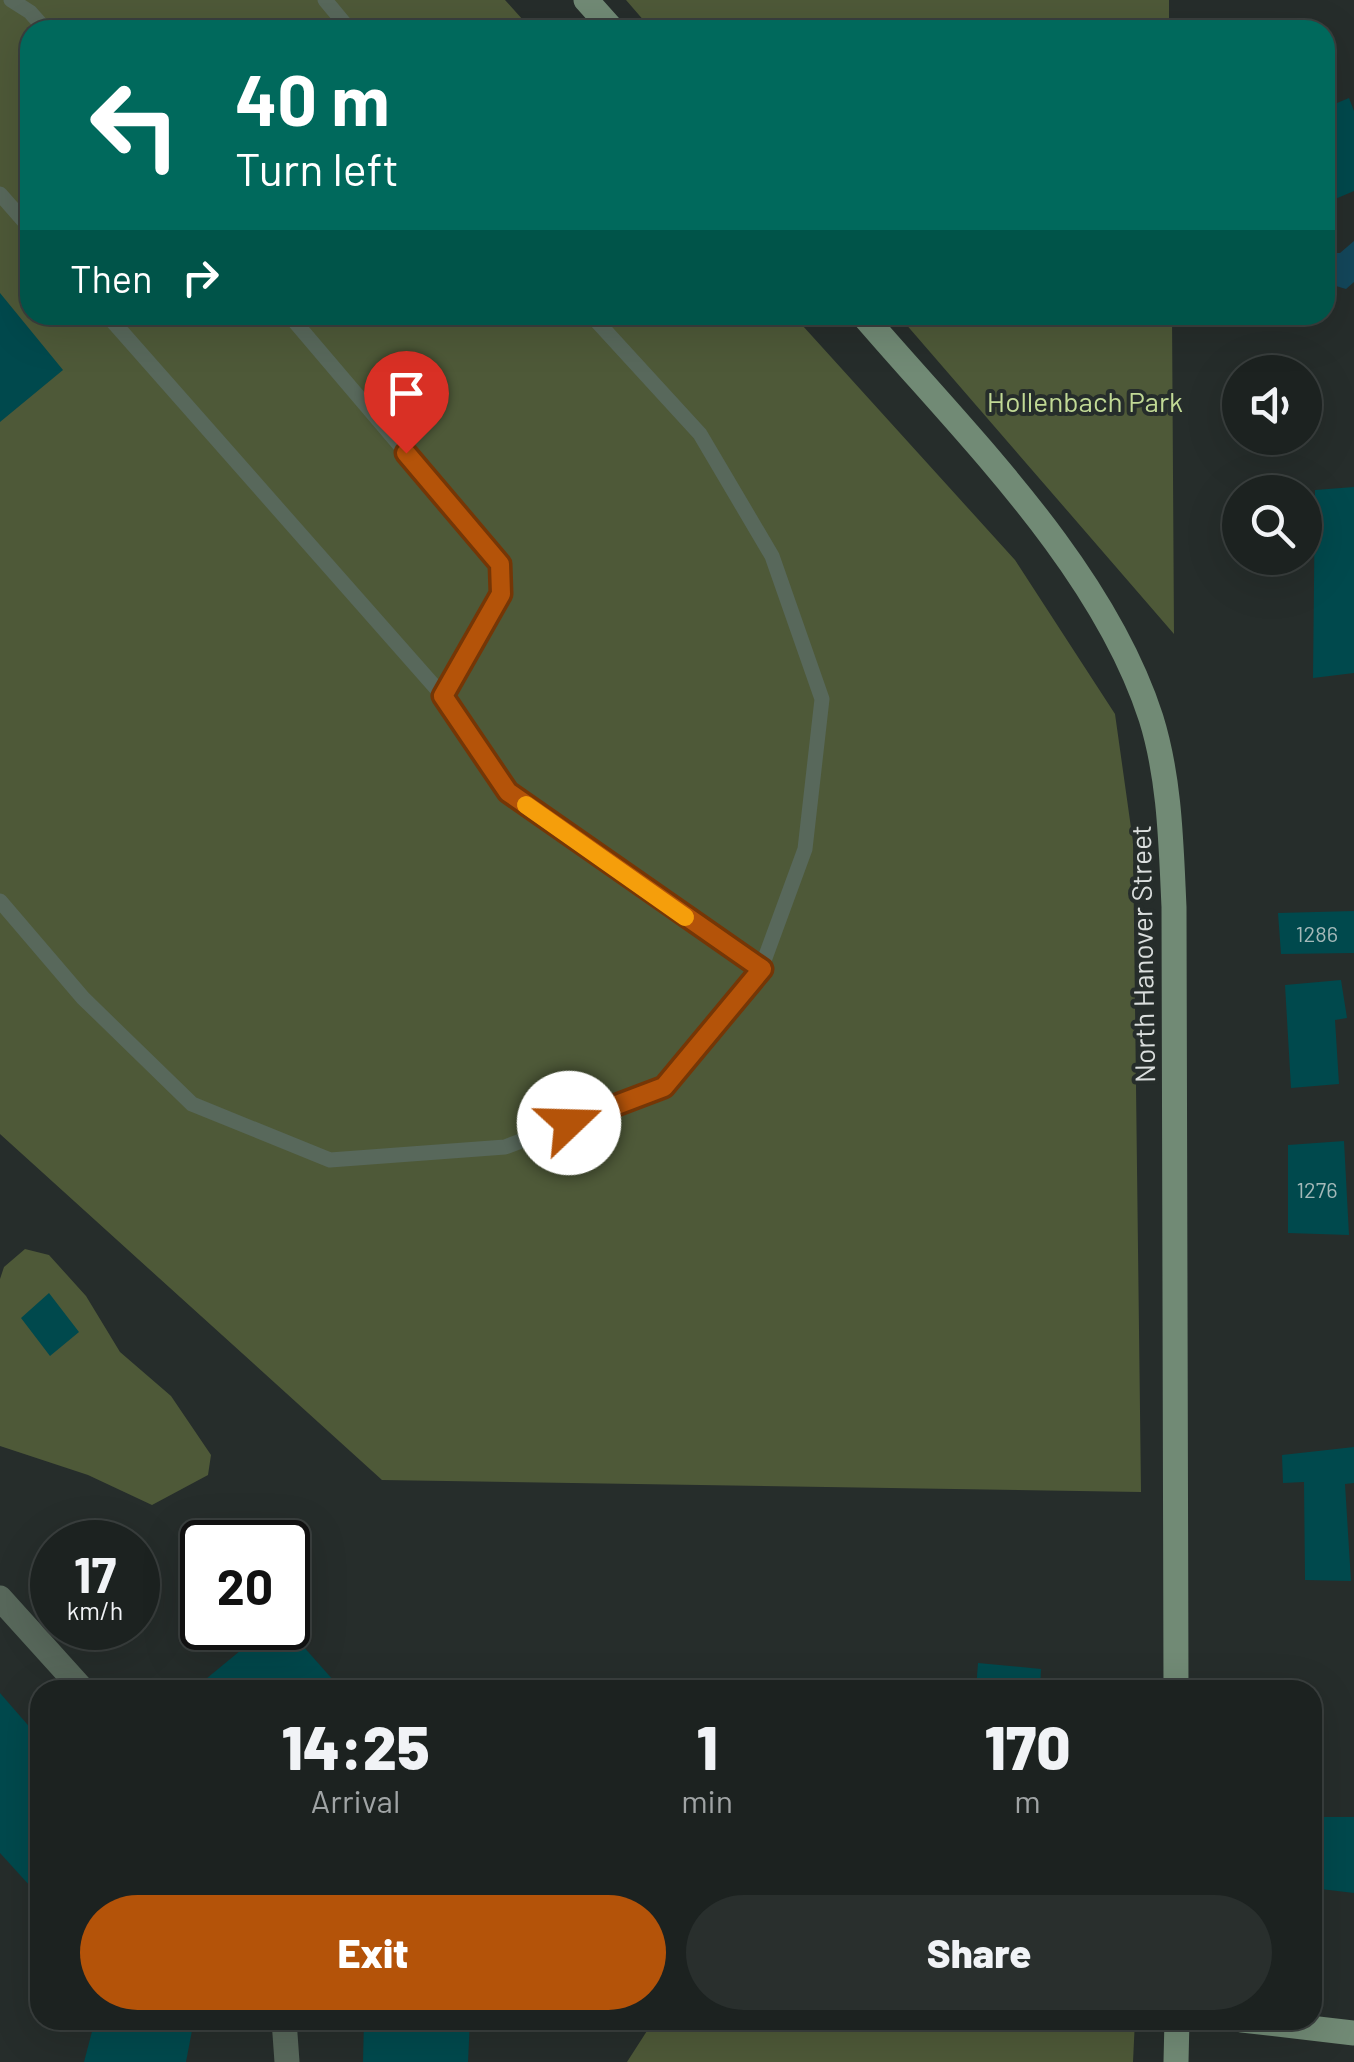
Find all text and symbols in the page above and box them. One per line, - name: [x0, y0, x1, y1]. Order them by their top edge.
- text: 40 m: [235, 56, 390, 140]
- icon: left: [70, 60, 200, 190]
- text: Turn left: [235, 141, 399, 195]
- icon: right: [173, 250, 228, 305]
- text: Then: [70, 255, 153, 301]
- pin: [364, 351, 449, 454]
- map controls: [1222, 355, 1322, 575]
- button: sound: [1222, 355, 1322, 455]
- icon: arrive: [379, 366, 434, 421]
- park label: Hollenbach Park: [987, 384, 1183, 418]
- button: search: [1222, 475, 1322, 575]
- street label: North Hanover Street: [1123, 825, 1161, 1083]
- house number: 1286: [1296, 920, 1338, 946]
- position arrow: [517, 1071, 621, 1175]
- house number: 1276: [1296, 1176, 1338, 1202]
- speed limit sign: 20: [180, 1520, 310, 1650]
- text: 17: [74, 1543, 116, 1603]
- text: km/h: [67, 1595, 123, 1625]
- text: 14:25: [282, 1710, 430, 1782]
- text: 1: [696, 1710, 718, 1782]
- text: 170: [985, 1710, 1070, 1782]
- text: Arrival: [311, 1781, 400, 1819]
- text: min: [681, 1781, 733, 1819]
- text: m: [1014, 1781, 1041, 1819]
- button: Exit: [80, 1895, 666, 2010]
- button: Share: [686, 1895, 1272, 2010]

